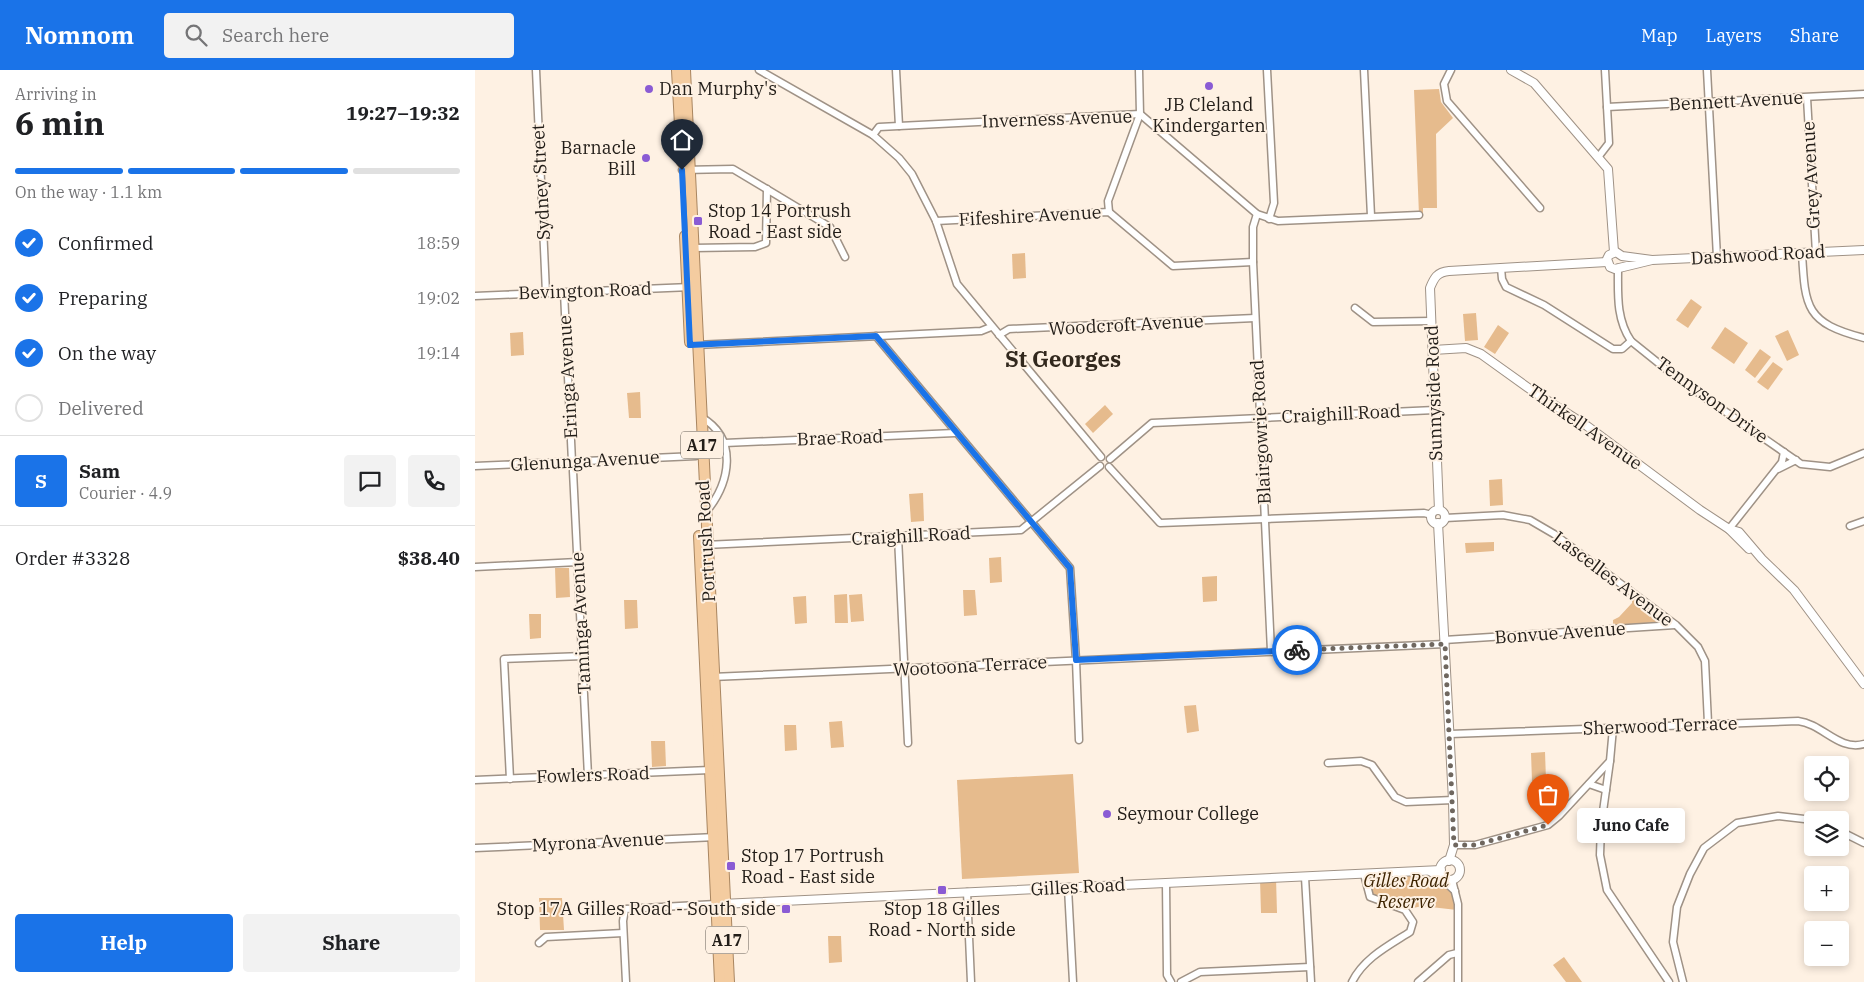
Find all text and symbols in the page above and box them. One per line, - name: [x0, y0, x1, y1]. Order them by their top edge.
- search box: [164, 13, 514, 58]
- text: Nomnom: [25, 19, 134, 51]
- icon: search: [182, 21, 210, 49]
- text: Search here: [222, 23, 329, 47]
- text: Map: [1641, 24, 1678, 47]
- text: Layers: [1706, 24, 1762, 47]
- text: Share: [1790, 24, 1839, 47]
- place label: Dan Murphy's: [659, 77, 777, 100]
- marker: JB Cleland Kindergarten: [1203, 80, 1215, 92]
- marker: Dan Murphy's: [643, 83, 655, 95]
- text: Arriving in: [15, 84, 97, 104]
- street label: Bennett Avenue: [1668, 86, 1804, 116]
- place label: JB Cleland Kindergarten: [1152, 93, 1266, 137]
- text: 19:27–19:32: [346, 101, 460, 125]
- text: 6 min: [15, 102, 105, 144]
- street label: Inverness Avenue: [981, 104, 1133, 133]
- pin: [661, 119, 703, 170]
- street label: Grey Avenue: [1796, 121, 1825, 229]
- street label: Sydney Street: [526, 123, 555, 241]
- icon: home: [668, 126, 696, 154]
- place label: Barnacle Bill: [560, 136, 636, 180]
- marker: Barnacle Bill: [640, 152, 652, 164]
- text: On the way · 1.1 km: [15, 182, 162, 202]
- place label: Stop 14 Portrush Road - East side: [708, 199, 851, 243]
- street label: Fifeshire Avenue: [958, 200, 1102, 231]
- marker: Stop 14 Portrush Road - East side: [692, 215, 704, 227]
- icon: check: [15, 229, 43, 257]
- text: Confirmed: [58, 231, 153, 255]
- text: 18:59: [417, 233, 460, 253]
- street label: Dashwood Road: [1690, 239, 1826, 270]
- street label: Bevington Road: [518, 277, 652, 304]
- icon: check: [15, 284, 43, 312]
- text: Preparing: [58, 286, 147, 310]
- text: 19:02: [417, 288, 460, 308]
- street label: Woodcroft Avenue: [1048, 309, 1204, 340]
- street label: Eringa Avenue: [553, 315, 582, 439]
- street label: Sunnyside Road: [1420, 325, 1447, 461]
- icon: check: [15, 339, 43, 367]
- text: On the way: [58, 341, 156, 365]
- text: 19:14: [417, 343, 460, 363]
- district label: St Georges: [1005, 344, 1121, 373]
- street label: Tennyson Drive: [1652, 351, 1773, 448]
- street label: Blairgowrie Road: [1245, 359, 1276, 505]
- street label: Thirkell Avenue: [1524, 379, 1647, 475]
- text: Delivered: [58, 396, 144, 420]
- street label: Craighill Road: [1281, 399, 1401, 428]
- street label: Brae Road: [796, 424, 884, 451]
- road number: A17: [681, 432, 723, 458]
- street label: Glenunga Avenue: [510, 445, 660, 476]
- button: chat: [344, 455, 396, 507]
- button: phone: [408, 455, 460, 507]
- text: Sam: [79, 459, 120, 483]
- text: S: [35, 469, 47, 493]
- street label: Portrush Road: [691, 479, 720, 603]
- text: Courier · 4.9: [79, 483, 172, 503]
- street label: Craighill Road: [851, 521, 971, 550]
- street label: Lascelles Avenue: [1549, 526, 1678, 631]
- text: Order #3328: [15, 546, 130, 570]
- text: $38.40: [398, 546, 460, 570]
- street label: Taminga Avenue: [565, 551, 596, 695]
- street label: Bonvue Avenue: [1494, 616, 1626, 649]
- courier: [1272, 625, 1322, 675]
- icon: bike: [1283, 636, 1311, 664]
- street label: Wootoona Terrace: [892, 650, 1048, 681]
- street label: Sherwood Terrace: [1582, 711, 1738, 740]
- map controls: [1804, 756, 1849, 966]
- button: locate: [1804, 756, 1849, 801]
- street label: Fowlers Road: [536, 761, 650, 788]
- pin: [1527, 774, 1569, 825]
- icon: bag: [1534, 781, 1562, 809]
- place label: Seymour College: [1117, 802, 1259, 825]
- marker: Seymour College: [1101, 808, 1113, 820]
- callout: Juno Cafe: [1578, 808, 1685, 842]
- button: layers: [1804, 811, 1849, 856]
- text: Juno Cafe: [1593, 815, 1669, 835]
- street label: Myrona Avenue: [531, 827, 665, 856]
- place label: Stop 17 Portrush Road - East side: [741, 844, 884, 888]
- marker: Stop 17 Portrush Road - East side: [725, 860, 737, 872]
- button: +: [1804, 866, 1849, 911]
- park label: Gilles Road Reserve: [1363, 869, 1449, 913]
- street label: Gilles Road: [1030, 873, 1126, 900]
- marker: Stop 18 Gilles Road - North side: [936, 884, 948, 896]
- place label: Stop 17A Gilles Road - South side: [496, 897, 776, 920]
- place label: Stop 18 Gilles Road - North side: [868, 897, 1016, 941]
- marker: Stop 17A Gilles Road - South side: [780, 903, 792, 915]
- button: Help: [15, 914, 233, 972]
- button: Share: [243, 914, 460, 972]
- button: −: [1804, 921, 1849, 966]
- road number: A17: [706, 926, 748, 954]

